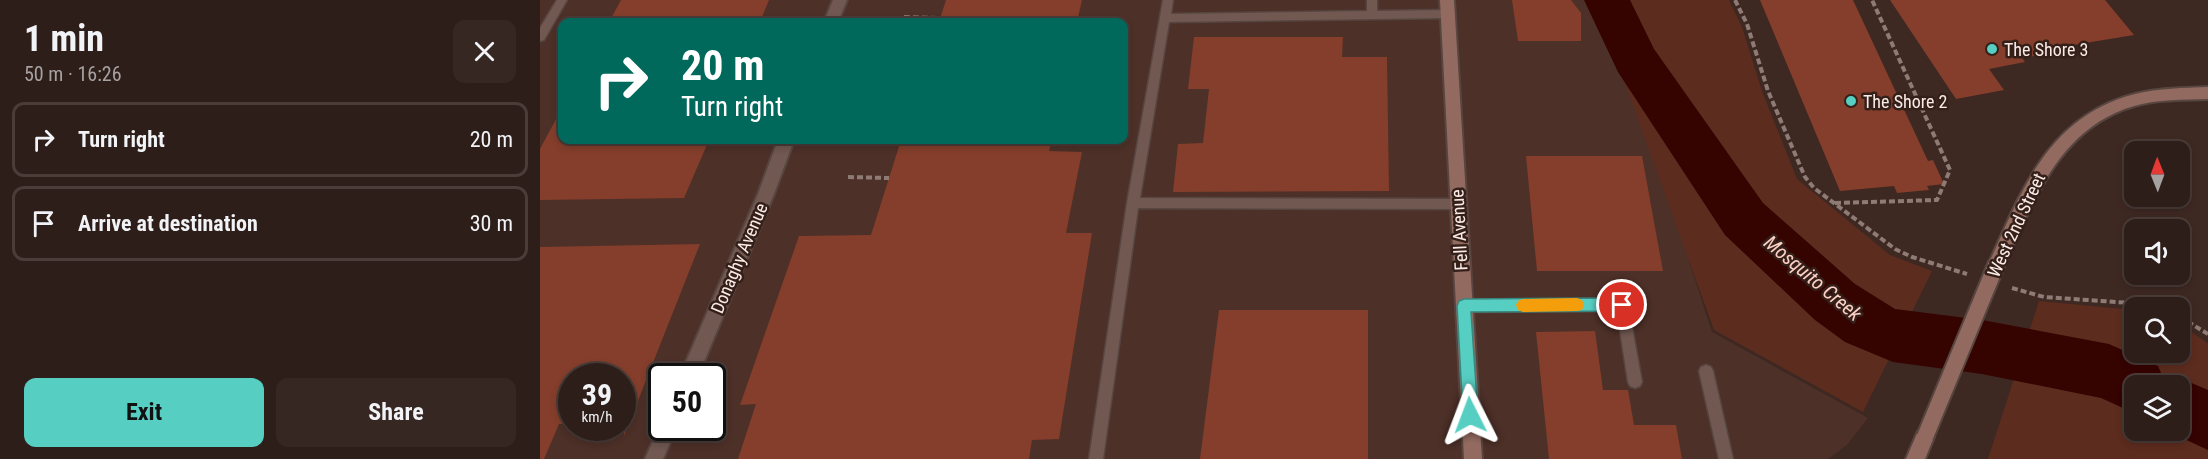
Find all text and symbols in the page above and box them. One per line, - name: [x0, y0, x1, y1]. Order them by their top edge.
- text: 1 min: [24, 18, 104, 60]
- button: close: [453, 20, 516, 83]
- place label: The Shore 3: [2004, 39, 2088, 60]
- text: 20 m: [681, 41, 764, 90]
- icon: right: [582, 42, 660, 120]
- marker: The Shore 3: [1985, 42, 1999, 56]
- text: 50 m · 16:26: [24, 62, 122, 86]
- text: Turn right: [681, 91, 783, 123]
- place label: The Shore 2: [1863, 91, 1948, 112]
- marker: The Shore 2: [1844, 94, 1858, 108]
- icon: right: [27, 123, 60, 156]
- text: Turn right: [78, 127, 165, 152]
- text: 20 m: [470, 127, 513, 152]
- north arrow: [2124, 141, 2190, 207]
- map controls: [2124, 141, 2190, 441]
- street label: West 2nd Street: [1983, 170, 2049, 280]
- street label: Fell Avenue: [1446, 189, 1472, 271]
- street label: Donaghy Avenue: [706, 200, 772, 316]
- icon: arrive: [27, 207, 60, 240]
- text: Arrive at destination: [78, 211, 258, 236]
- text: 30 m: [470, 211, 513, 236]
- button: sound: [2124, 219, 2190, 285]
- water label: Mosquito Creek: [1759, 230, 1868, 327]
- pin: [1596, 279, 1647, 330]
- icon: arrive: [1605, 288, 1638, 321]
- button: search: [2124, 297, 2190, 363]
- speed limit sign: 50: [648, 363, 726, 441]
- button: layers: [2124, 375, 2190, 441]
- text: 39: [582, 377, 612, 412]
- button: Exit: [24, 378, 264, 447]
- button: Share: [276, 378, 516, 447]
- position arrow: [1438, 383, 1502, 447]
- text: km/h: [582, 408, 612, 426]

